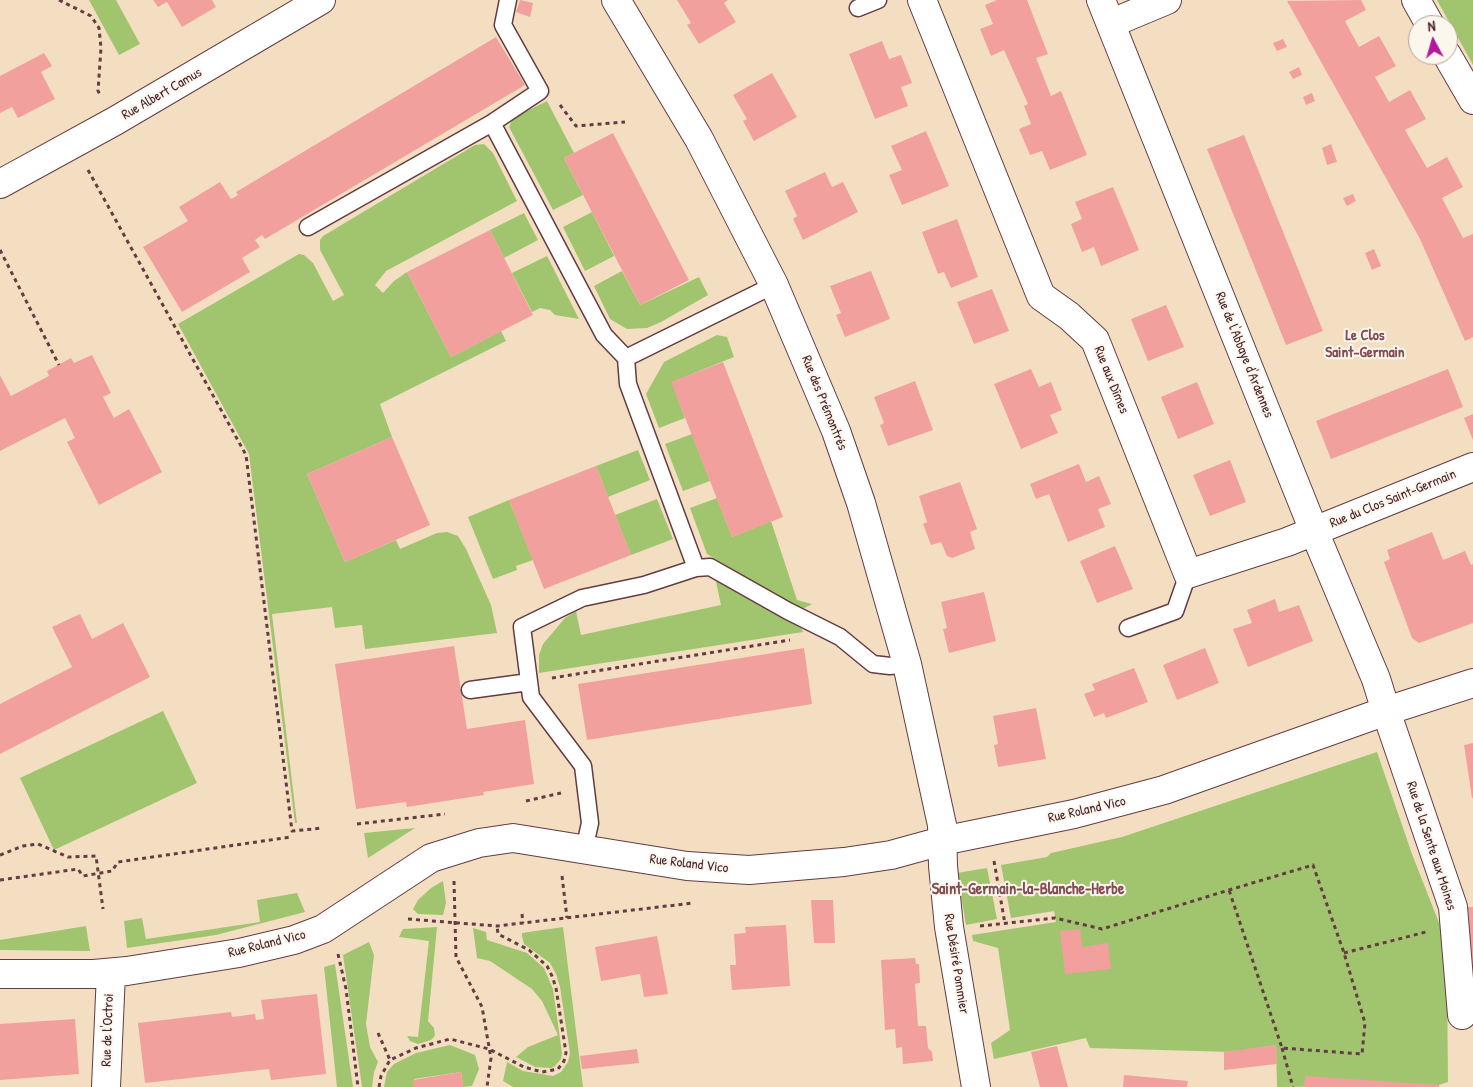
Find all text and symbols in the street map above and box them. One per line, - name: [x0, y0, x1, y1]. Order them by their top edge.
- north arrow: [1408, 15, 1458, 65]
- text: N: [1427, 16, 1436, 35]
- street label: Rue Albert Camus: [119, 64, 205, 124]
- street label: Rue de l'Abbaye d'Ardennes: [1211, 290, 1277, 420]
- district label: Le Clos Saint-Germain: [1325, 327, 1405, 362]
- street label: Rue aux Dîmes: [1090, 344, 1132, 416]
- street label: Rue des Prémontrés: [797, 353, 851, 453]
- street label: Rue du Clos Saint-Germain: [1327, 466, 1459, 532]
- street label: Rue de la Sente aux Moines: [1402, 780, 1460, 912]
- street label: Rue Roland Vico: [1047, 793, 1127, 827]
- street label: Rue Roland Vico: [649, 851, 729, 877]
- district label: Saint-Germain-la-Blanche-Herbe: [932, 880, 1124, 900]
- street label: Rue Désiré Pommier: [940, 913, 972, 1015]
- street label: Rue Roland Vico: [227, 926, 307, 962]
- street label: Rue de l'Octroi: [98, 993, 118, 1067]

